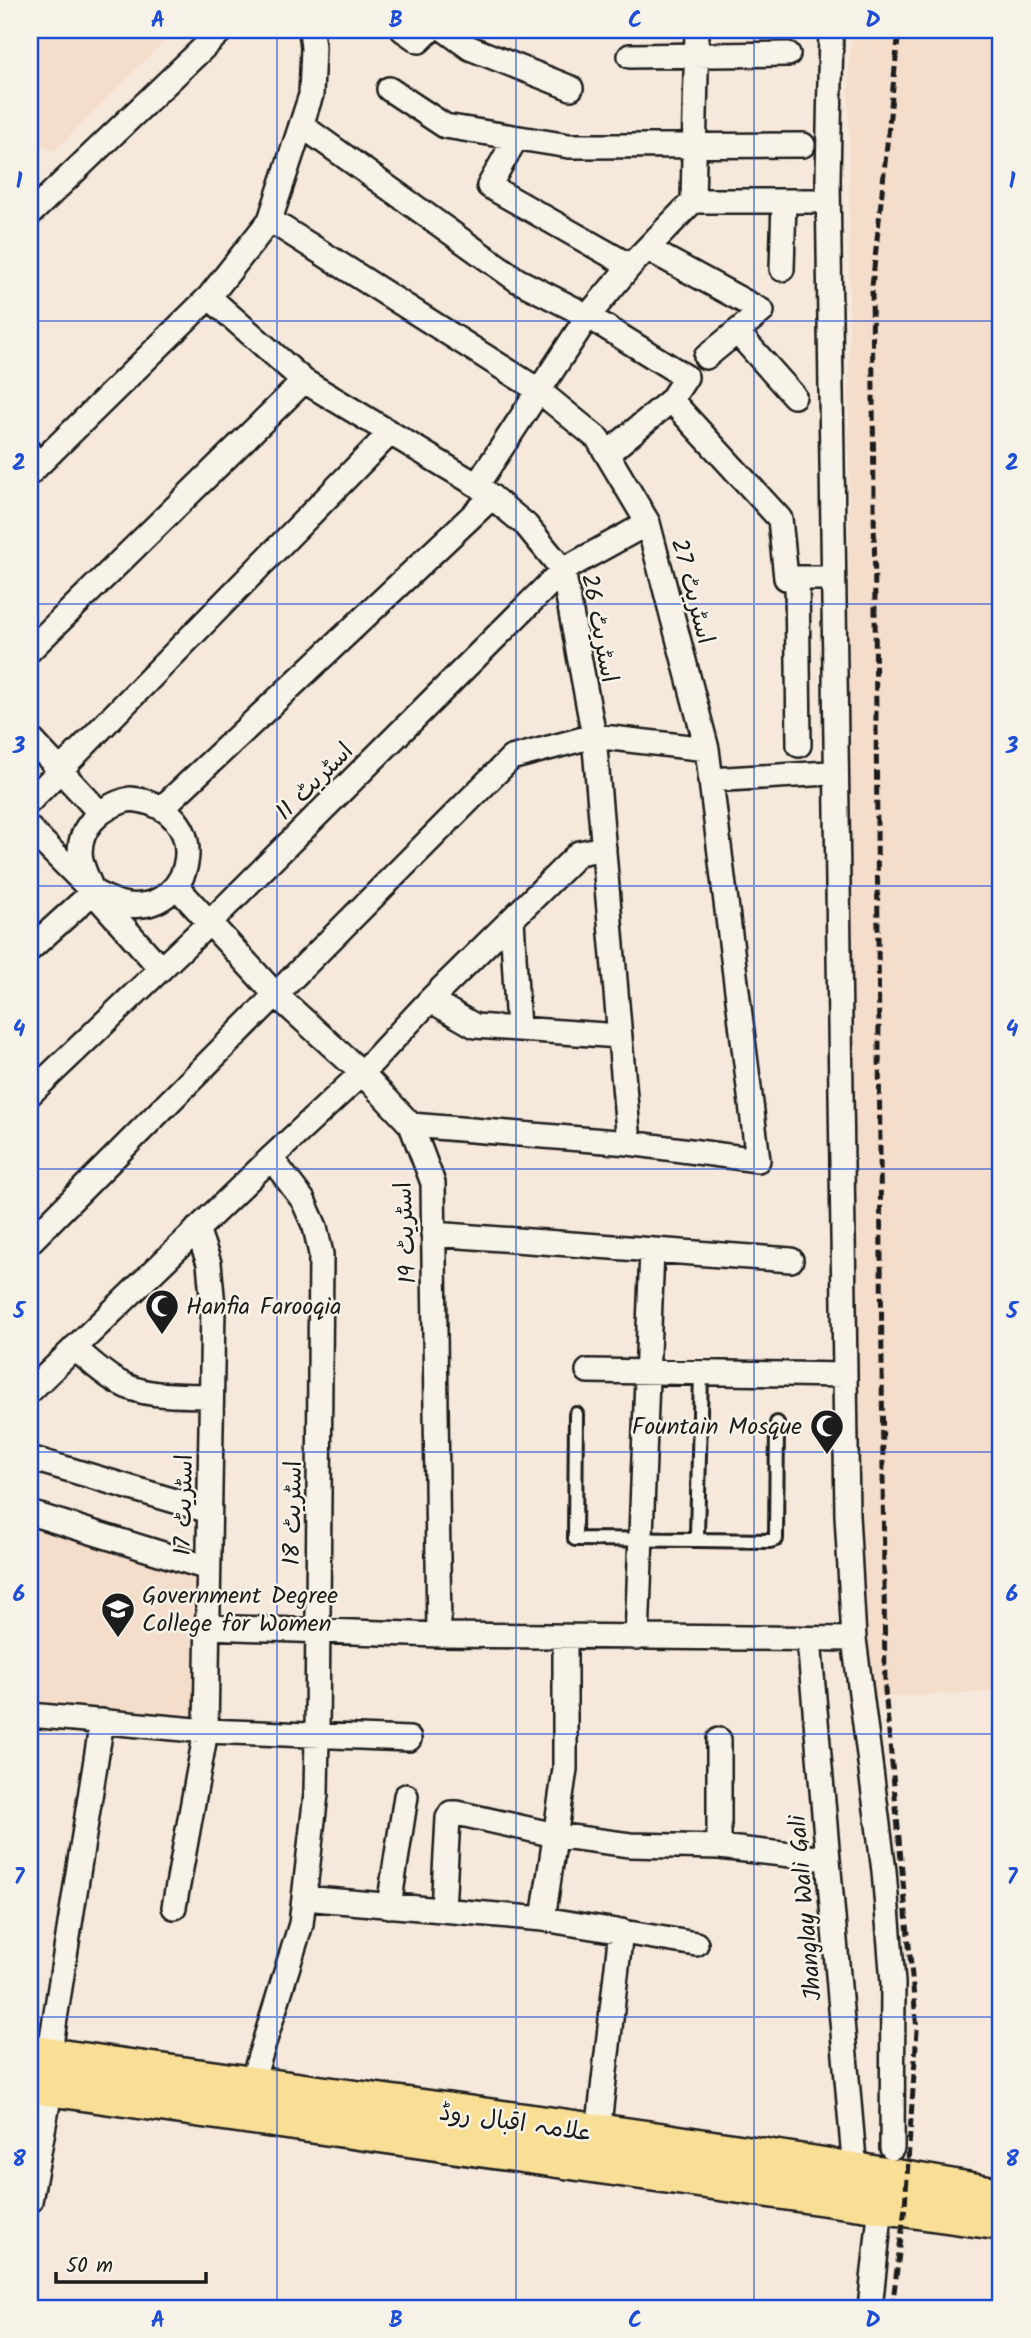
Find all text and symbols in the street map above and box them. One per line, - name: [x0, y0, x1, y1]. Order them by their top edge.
- text: A: [151, 3, 165, 39]
- text: B: [389, 3, 403, 39]
- text: C: [628, 3, 642, 39]
- text: D: [865, 3, 881, 39]
- text: 1: [16, 164, 23, 200]
- text: 1: [1009, 164, 1016, 200]
- text: 2: [12, 446, 26, 482]
- text: 2: [1005, 446, 1019, 482]
- street label: اسٹریٹ 27: [659, 534, 724, 649]
- street label: اسٹریٹ 26: [569, 570, 628, 686]
- text: 3: [12, 729, 26, 765]
- text: 3: [1005, 729, 1019, 765]
- street label: اسٹریٹ 11: [267, 734, 363, 830]
- text: 4: [13, 1012, 26, 1048]
- text: 4: [1006, 1012, 1019, 1048]
- street label: اسٹریٹ 19: [384, 1181, 429, 1285]
- mosque icon: Hanfia Farooqia: [143, 1287, 181, 1336]
- place label: Hanfia Farooqia: [186, 1288, 342, 1327]
- text: 5: [12, 1294, 27, 1330]
- text: 5: [1005, 1294, 1020, 1330]
- mosque icon: Fountain Mosque: [808, 1407, 846, 1456]
- place label: Fountain Mosque: [632, 1408, 802, 1447]
- street label: اسٹریٹ 17: [164, 1454, 205, 1556]
- street label: اسٹریٹ 18: [273, 1460, 314, 1566]
- text: 6: [13, 1577, 25, 1613]
- place label: Government Degree College for Women: [142, 1577, 338, 1644]
- text: 6: [1006, 1577, 1018, 1613]
- school or university icon: Government Degree College for Women: [99, 1590, 137, 1639]
- street label: Jhanglay Wali Gali: [779, 1812, 834, 2002]
- text: 7: [14, 1860, 26, 1896]
- text: 7: [1007, 1860, 1019, 1896]
- street label: علامہ اقبال روڈ: [437, 2093, 595, 2154]
- text: 8: [12, 2142, 26, 2178]
- text: 8: [1005, 2142, 1019, 2178]
- scale bar: [56, 2240, 206, 2284]
- text: 50 m: [66, 2250, 113, 2283]
- text: A: [151, 2303, 165, 2338]
- text: B: [389, 2303, 403, 2338]
- text: C: [628, 2303, 642, 2338]
- text: D: [865, 2303, 881, 2338]

